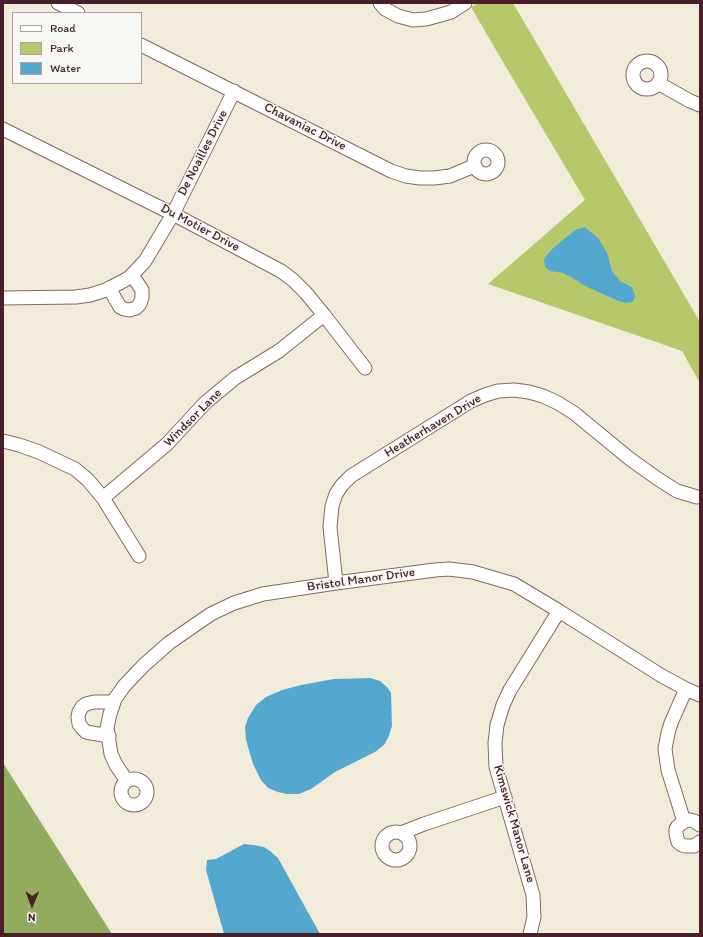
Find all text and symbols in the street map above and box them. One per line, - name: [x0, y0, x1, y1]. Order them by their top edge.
- legend: [12, 12, 142, 84]
- text: Road: [50, 21, 76, 35]
- text: Park: [50, 41, 74, 55]
- text: Water: [50, 61, 81, 75]
- street label: Chavaniac Drive: [261, 100, 349, 154]
- street label: De Noailles Drive: [175, 107, 231, 199]
- street label: Du Motier Drive: [158, 201, 242, 255]
- street label: Windsor Lane: [161, 386, 225, 450]
- street label: Heatherhaven Drive: [382, 391, 484, 461]
- street label: Bristol Manor Drive: [306, 565, 416, 595]
- street label: Kimswick Manor Lane: [490, 763, 538, 885]
- north arrow: [12, 885, 52, 925]
- text: N: [28, 911, 36, 924]

